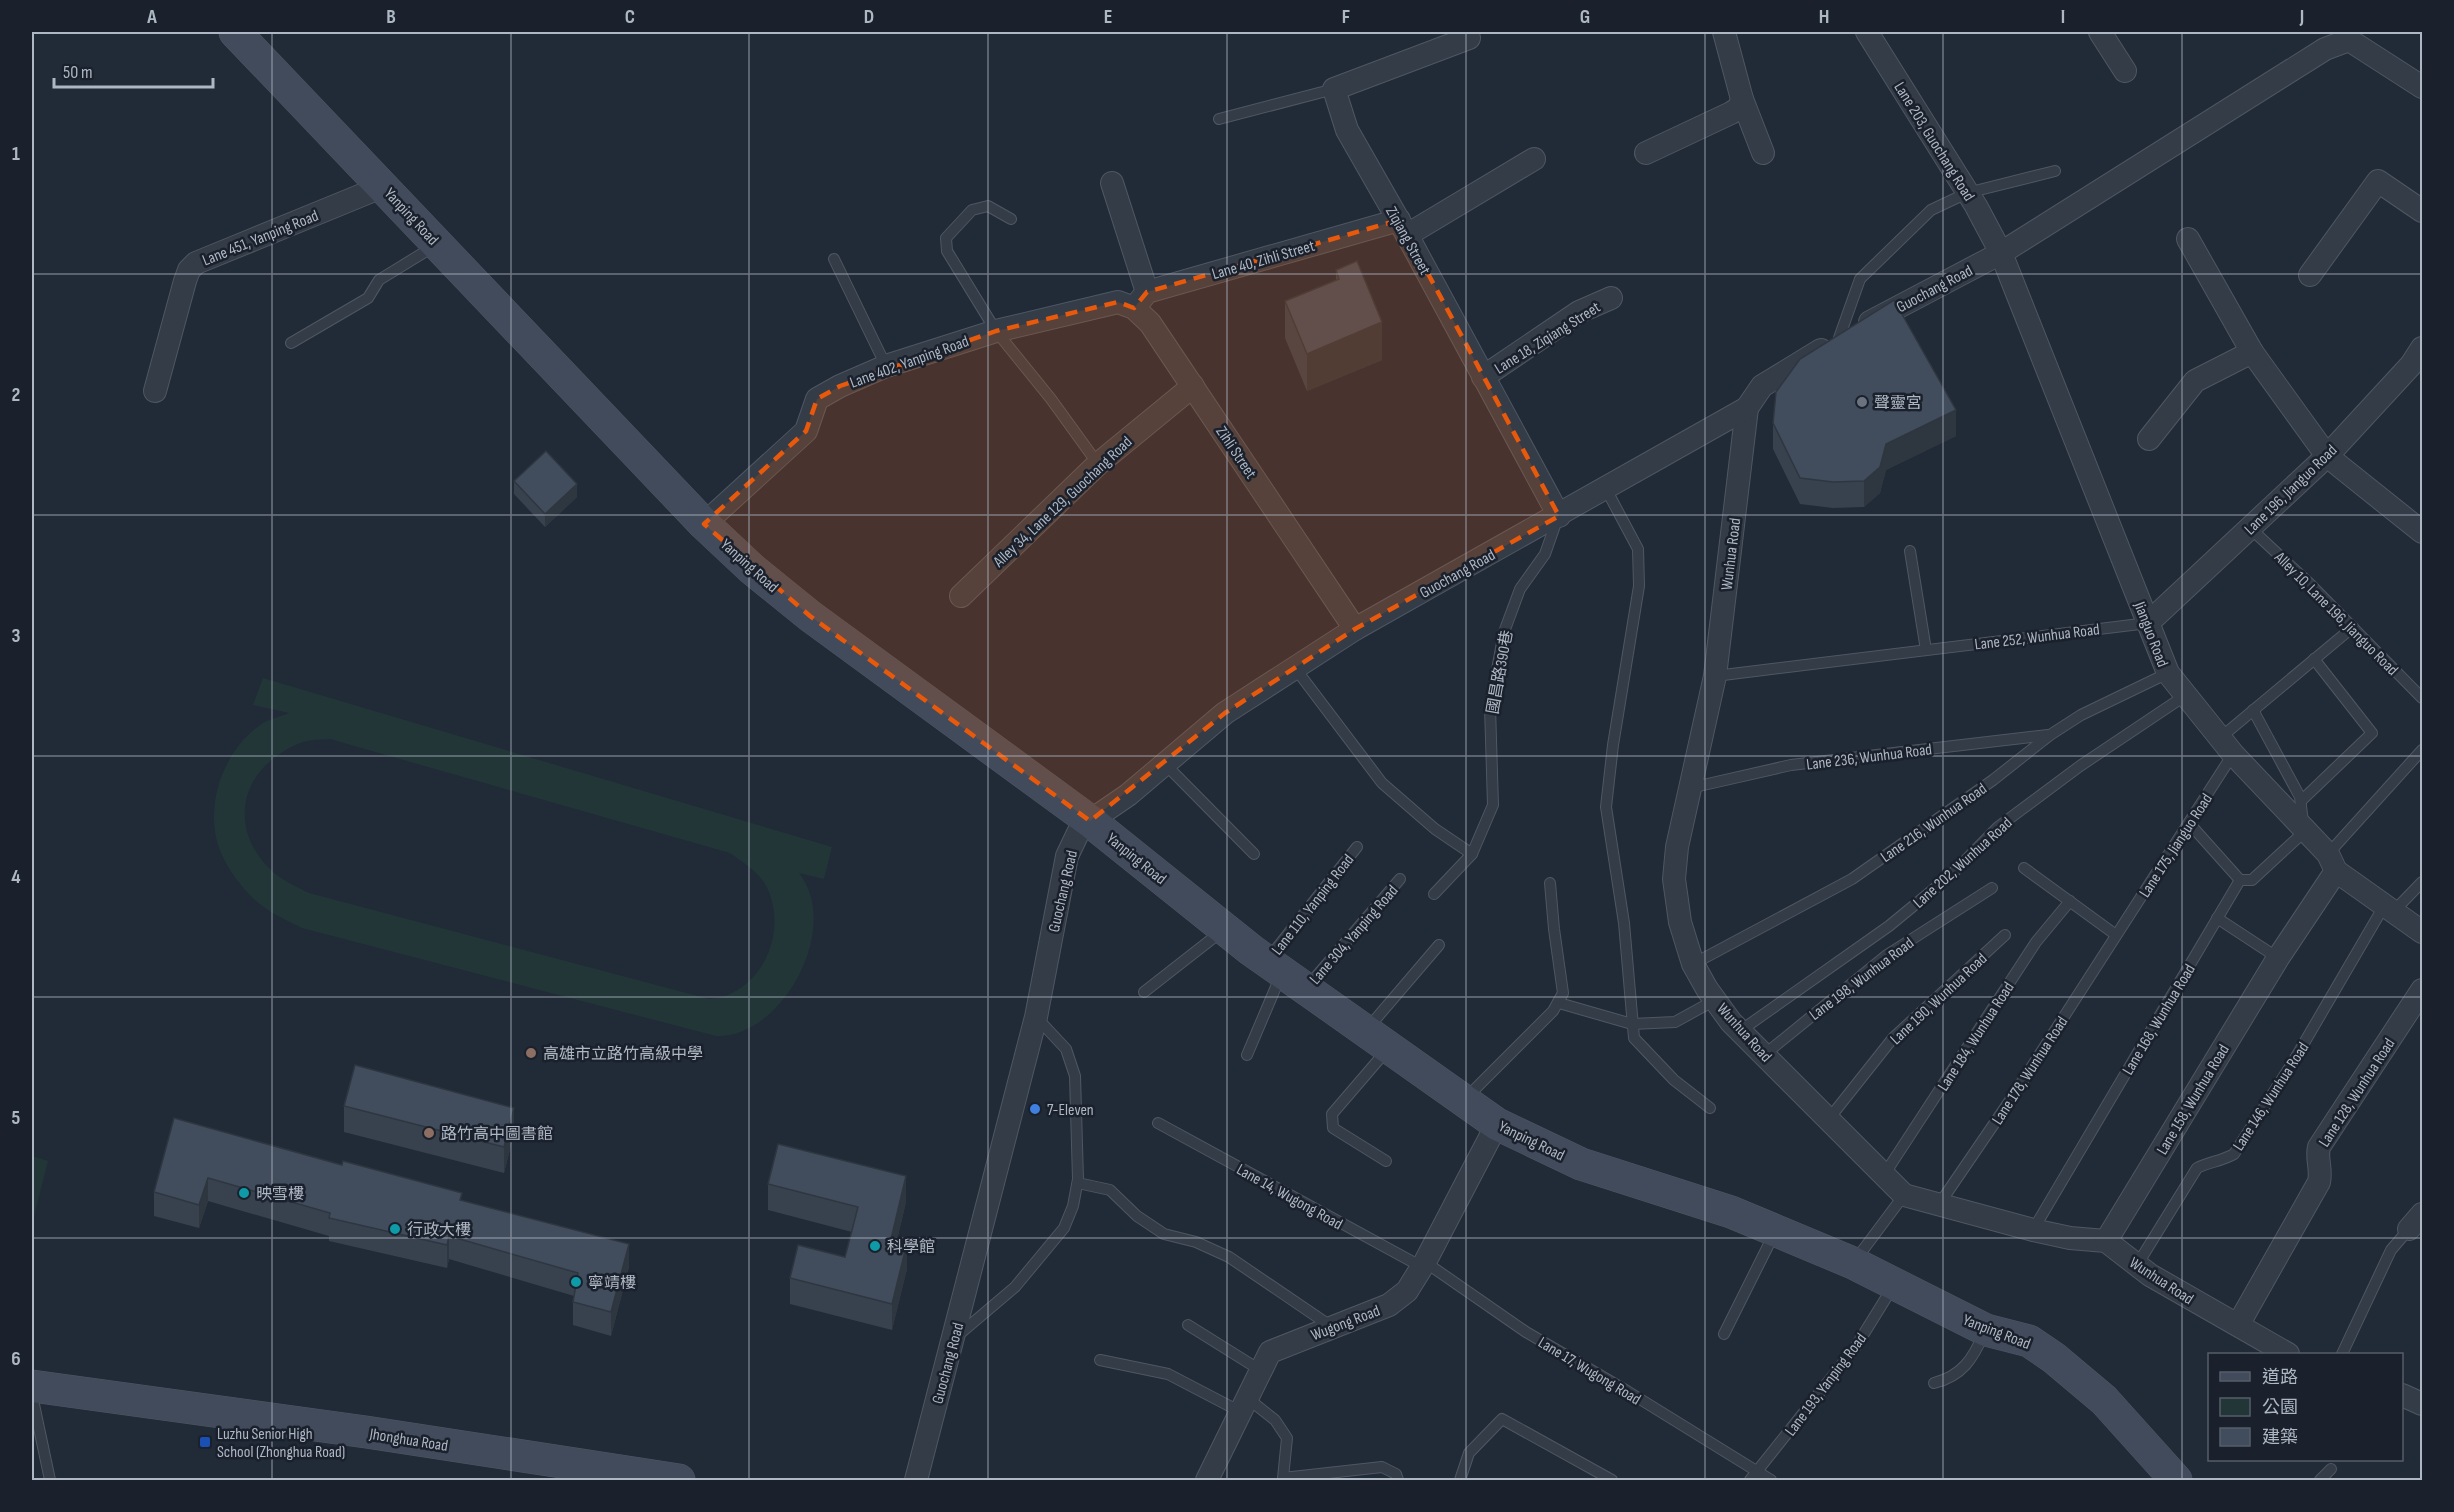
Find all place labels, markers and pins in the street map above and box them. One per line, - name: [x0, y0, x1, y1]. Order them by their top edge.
- place label: 聲靈宮: [1874, 394, 1922, 413]
- marker: 聲靈宮: [1855, 395, 1869, 409]
- place label: 高雄市立路竹高級中學: [543, 1045, 703, 1064]
- marker: 高雄市立路竹高級中學: [524, 1046, 538, 1060]
- place label: 7-Eleven: [1047, 1101, 1094, 1120]
- marker: 7-Eleven: [1028, 1102, 1042, 1116]
- place label: 路竹高中圖書館: [441, 1125, 553, 1144]
- marker: 路竹高中圖書館: [422, 1126, 436, 1140]
- place label: 映雪樓: [256, 1185, 304, 1204]
- marker: 映雪樓: [237, 1186, 251, 1200]
- place label: 行政大樓: [407, 1221, 471, 1240]
- marker: 行政大樓: [388, 1222, 402, 1236]
- place label: 科學館: [887, 1238, 935, 1257]
- marker: 科學館: [868, 1239, 882, 1253]
- place label: 寧靖樓: [588, 1274, 636, 1293]
- marker: 寧靖樓: [569, 1275, 583, 1289]
- place label: Luzhu Senior High School (Zhonghua Road): [217, 1425, 345, 1462]
- marker: Luzhu Senior High School (Zhonghua Road): [198, 1435, 212, 1449]

